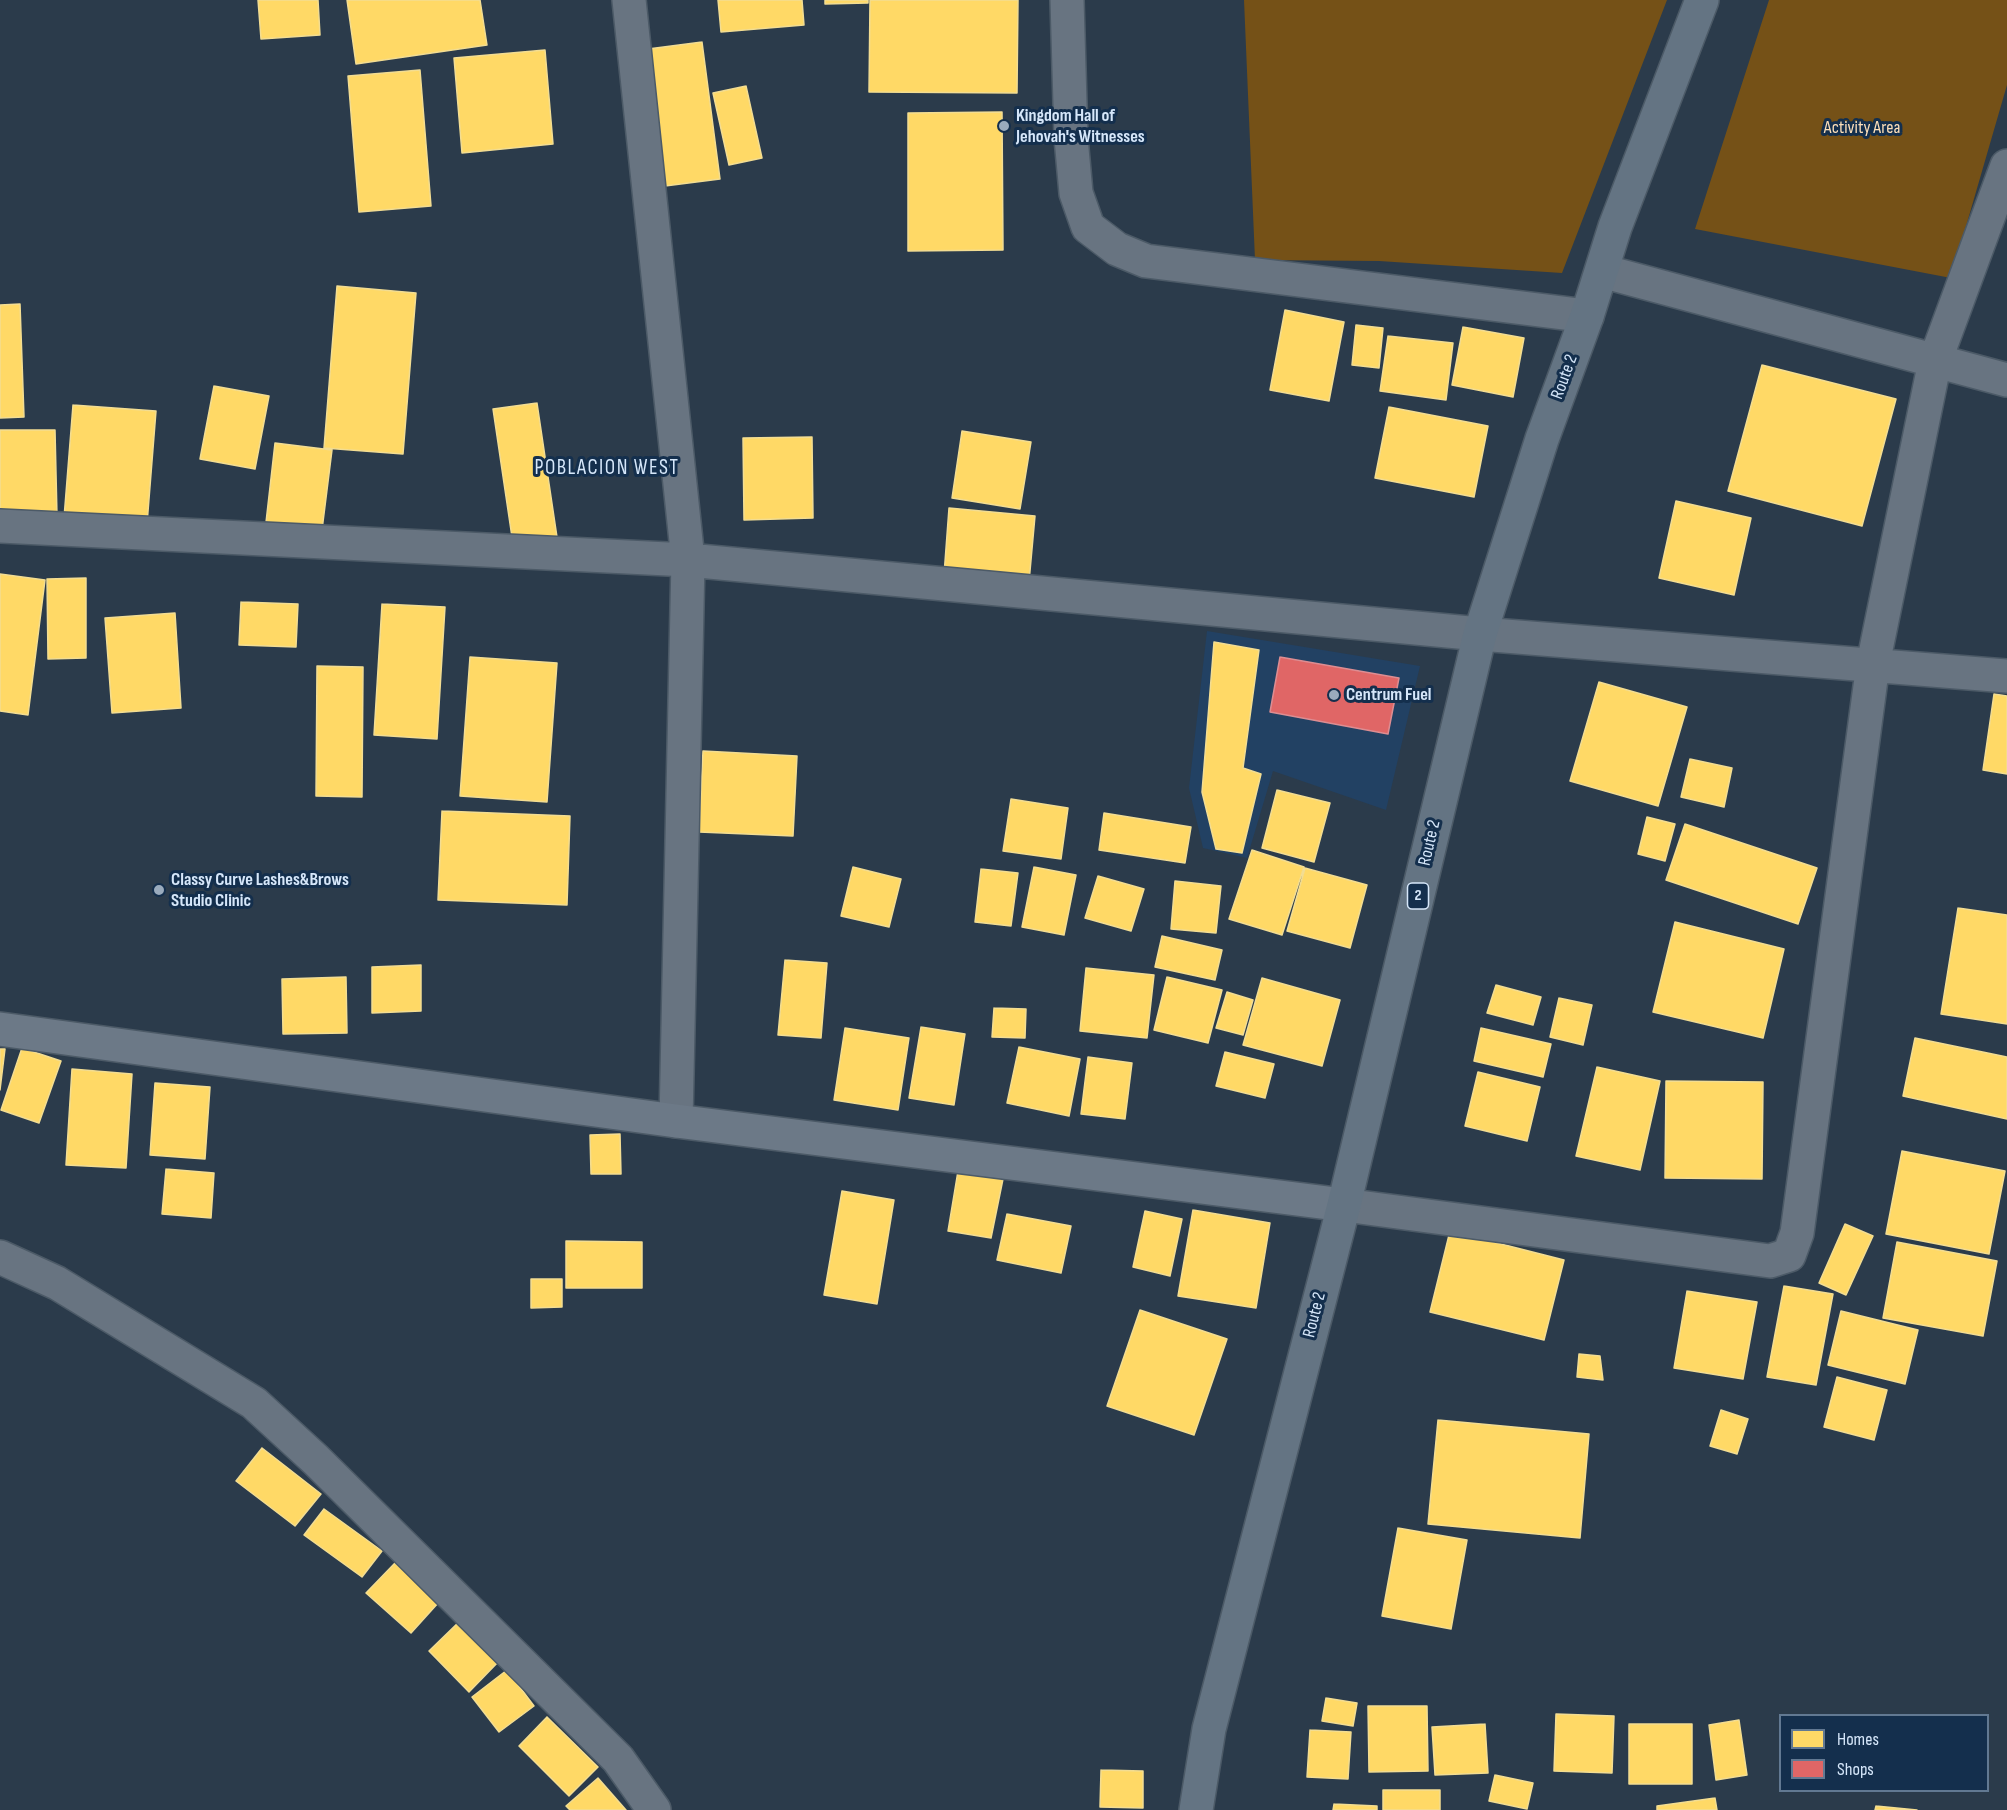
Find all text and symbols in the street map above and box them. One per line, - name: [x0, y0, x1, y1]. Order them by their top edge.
- place label: Kingdom Hall of Jehovah's Witnesses: [1016, 105, 1145, 148]
- park label: Activity Area: [1824, 117, 1900, 139]
- marker: Kingdom Hall of Jehovah's Witnesses: [997, 119, 1011, 133]
- street label: Route 2: [1547, 352, 1583, 402]
- district label: POBLACION WEST: [535, 456, 679, 482]
- place label: Centrum Fuel: [1346, 684, 1432, 706]
- marker: Centrum Fuel: [1327, 688, 1341, 702]
- street label: Route 2: [1414, 818, 1446, 868]
- place label: Classy Curve Lashes&Brows Studio Clinic: [171, 869, 349, 912]
- marker: Classy Curve Lashes&Brows Studio Clinic: [152, 883, 166, 897]
- road number: 2: [1408, 883, 1428, 909]
- street label: Route 2: [1299, 1290, 1331, 1340]
- legend: [1779, 1714, 1989, 1792]
- text: Homes: [1837, 1729, 1879, 1750]
- text: Shops: [1837, 1759, 1874, 1780]

